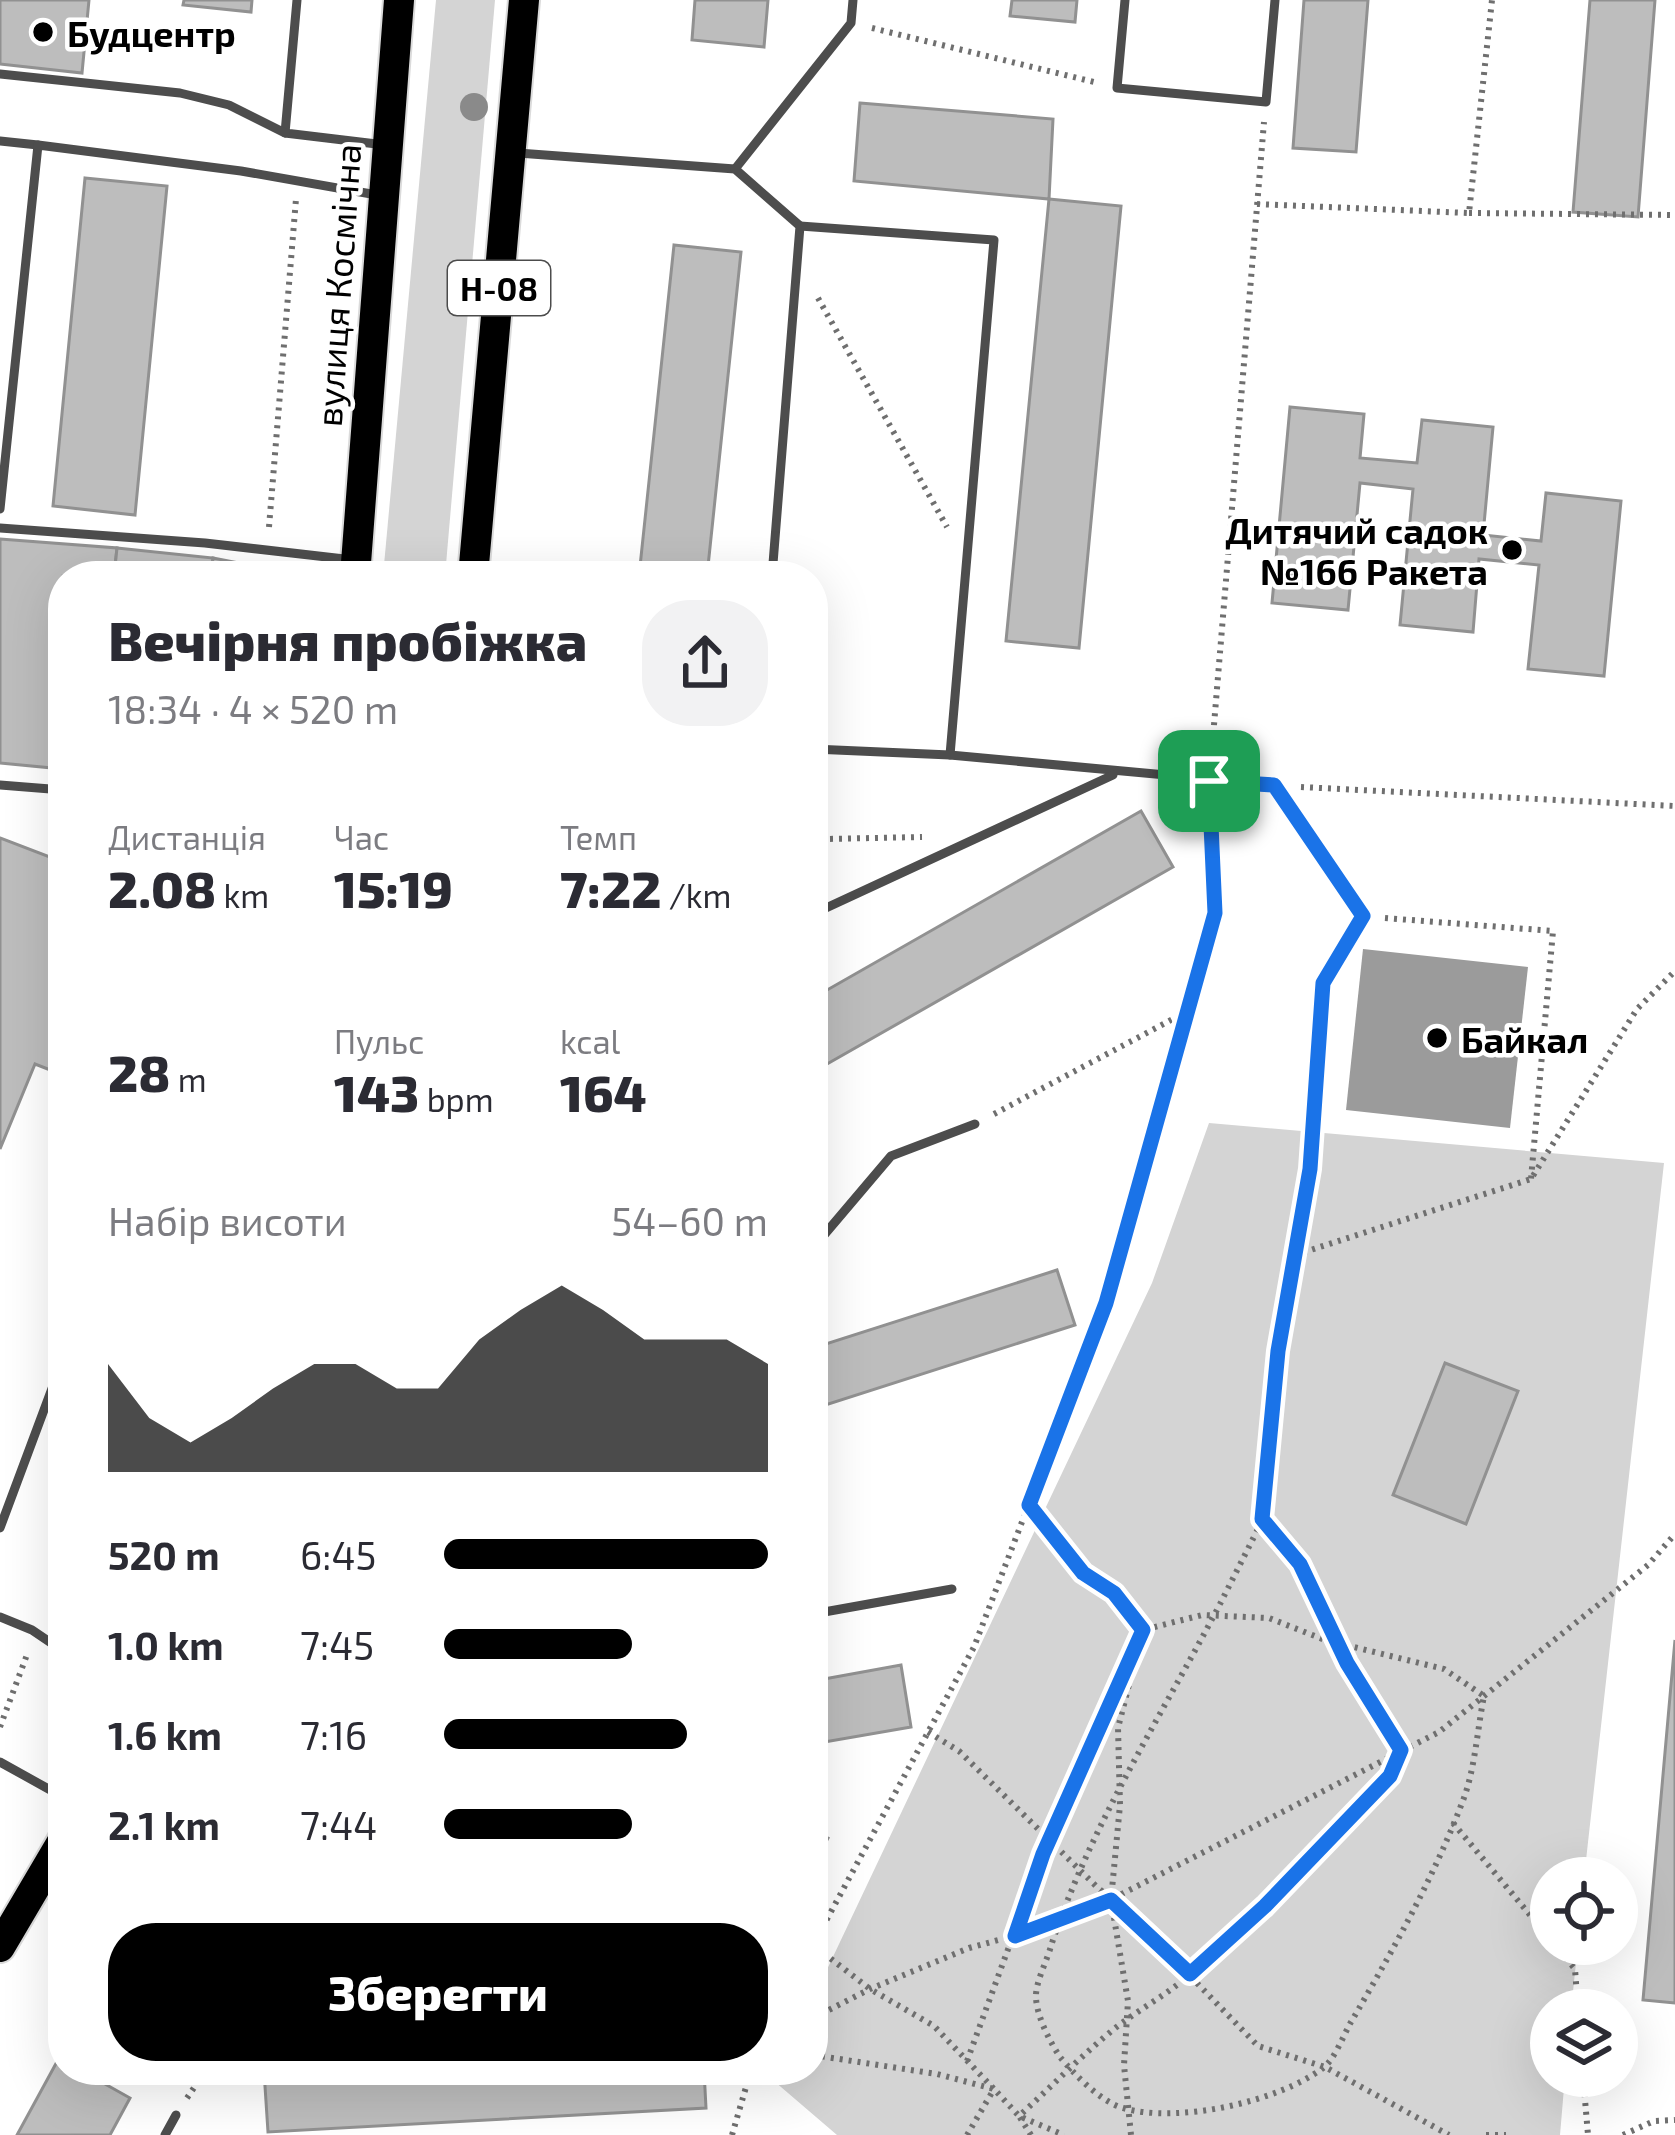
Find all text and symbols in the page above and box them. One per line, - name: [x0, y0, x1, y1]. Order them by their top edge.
- place label: Будцентр: [67, 11, 236, 55]
- marker: Будцентр: [30, 19, 56, 45]
- street label: вулиця Космічна: [306, 142, 369, 428]
- road number: Н-08: [448, 261, 550, 315]
- place label: Дитячий садок №166 Ракета: [1225, 508, 1488, 592]
- marker: Дитячий садок №166 Ракета: [1499, 537, 1525, 563]
- button: share: [642, 600, 768, 726]
- text: Вечірня пробіжка: [108, 607, 587, 672]
- text: 18:34 · 4 × 520 m: [108, 685, 398, 732]
- pin: [1158, 730, 1260, 832]
- icon: arrive: [1176, 748, 1242, 814]
- text: Дистанція: [108, 817, 266, 857]
- text: Час: [334, 817, 389, 857]
- text: Темп: [560, 817, 637, 857]
- text: 2.08: [108, 857, 216, 918]
- text: 15:19: [334, 857, 453, 918]
- text: 7:22: [560, 857, 661, 918]
- text: km: [216, 875, 269, 915]
- text: /km: [661, 875, 731, 915]
- place label: Байкал: [1461, 1017, 1588, 1060]
- text: Пульс: [334, 1021, 424, 1061]
- text: kcal: [560, 1021, 620, 1061]
- marker: Байкал: [1424, 1025, 1450, 1051]
- text: 28: [108, 1041, 170, 1102]
- text: m: [170, 1059, 207, 1099]
- text: 143: [334, 1061, 419, 1122]
- text: 164: [560, 1061, 647, 1122]
- text: bpm: [419, 1079, 494, 1119]
- text: Набір висоти: [108, 1197, 347, 1244]
- text: 54–60 m: [611, 1197, 768, 1244]
- text: 520 m: [108, 1531, 220, 1578]
- text: 6:45: [300, 1531, 376, 1578]
- text: 1.0 km: [108, 1621, 224, 1668]
- text: 7:45: [300, 1621, 374, 1668]
- text: 1.6 km: [108, 1711, 222, 1758]
- text: 7:16: [300, 1711, 367, 1758]
- text: 2.1 km: [108, 1801, 220, 1848]
- text: 7:44: [300, 1801, 377, 1848]
- map controls: [1530, 1857, 1638, 2097]
- button: locate: [1530, 1857, 1638, 1965]
- button: Зберегти: [108, 1923, 768, 2061]
- button: layers: [1530, 1989, 1638, 2097]

